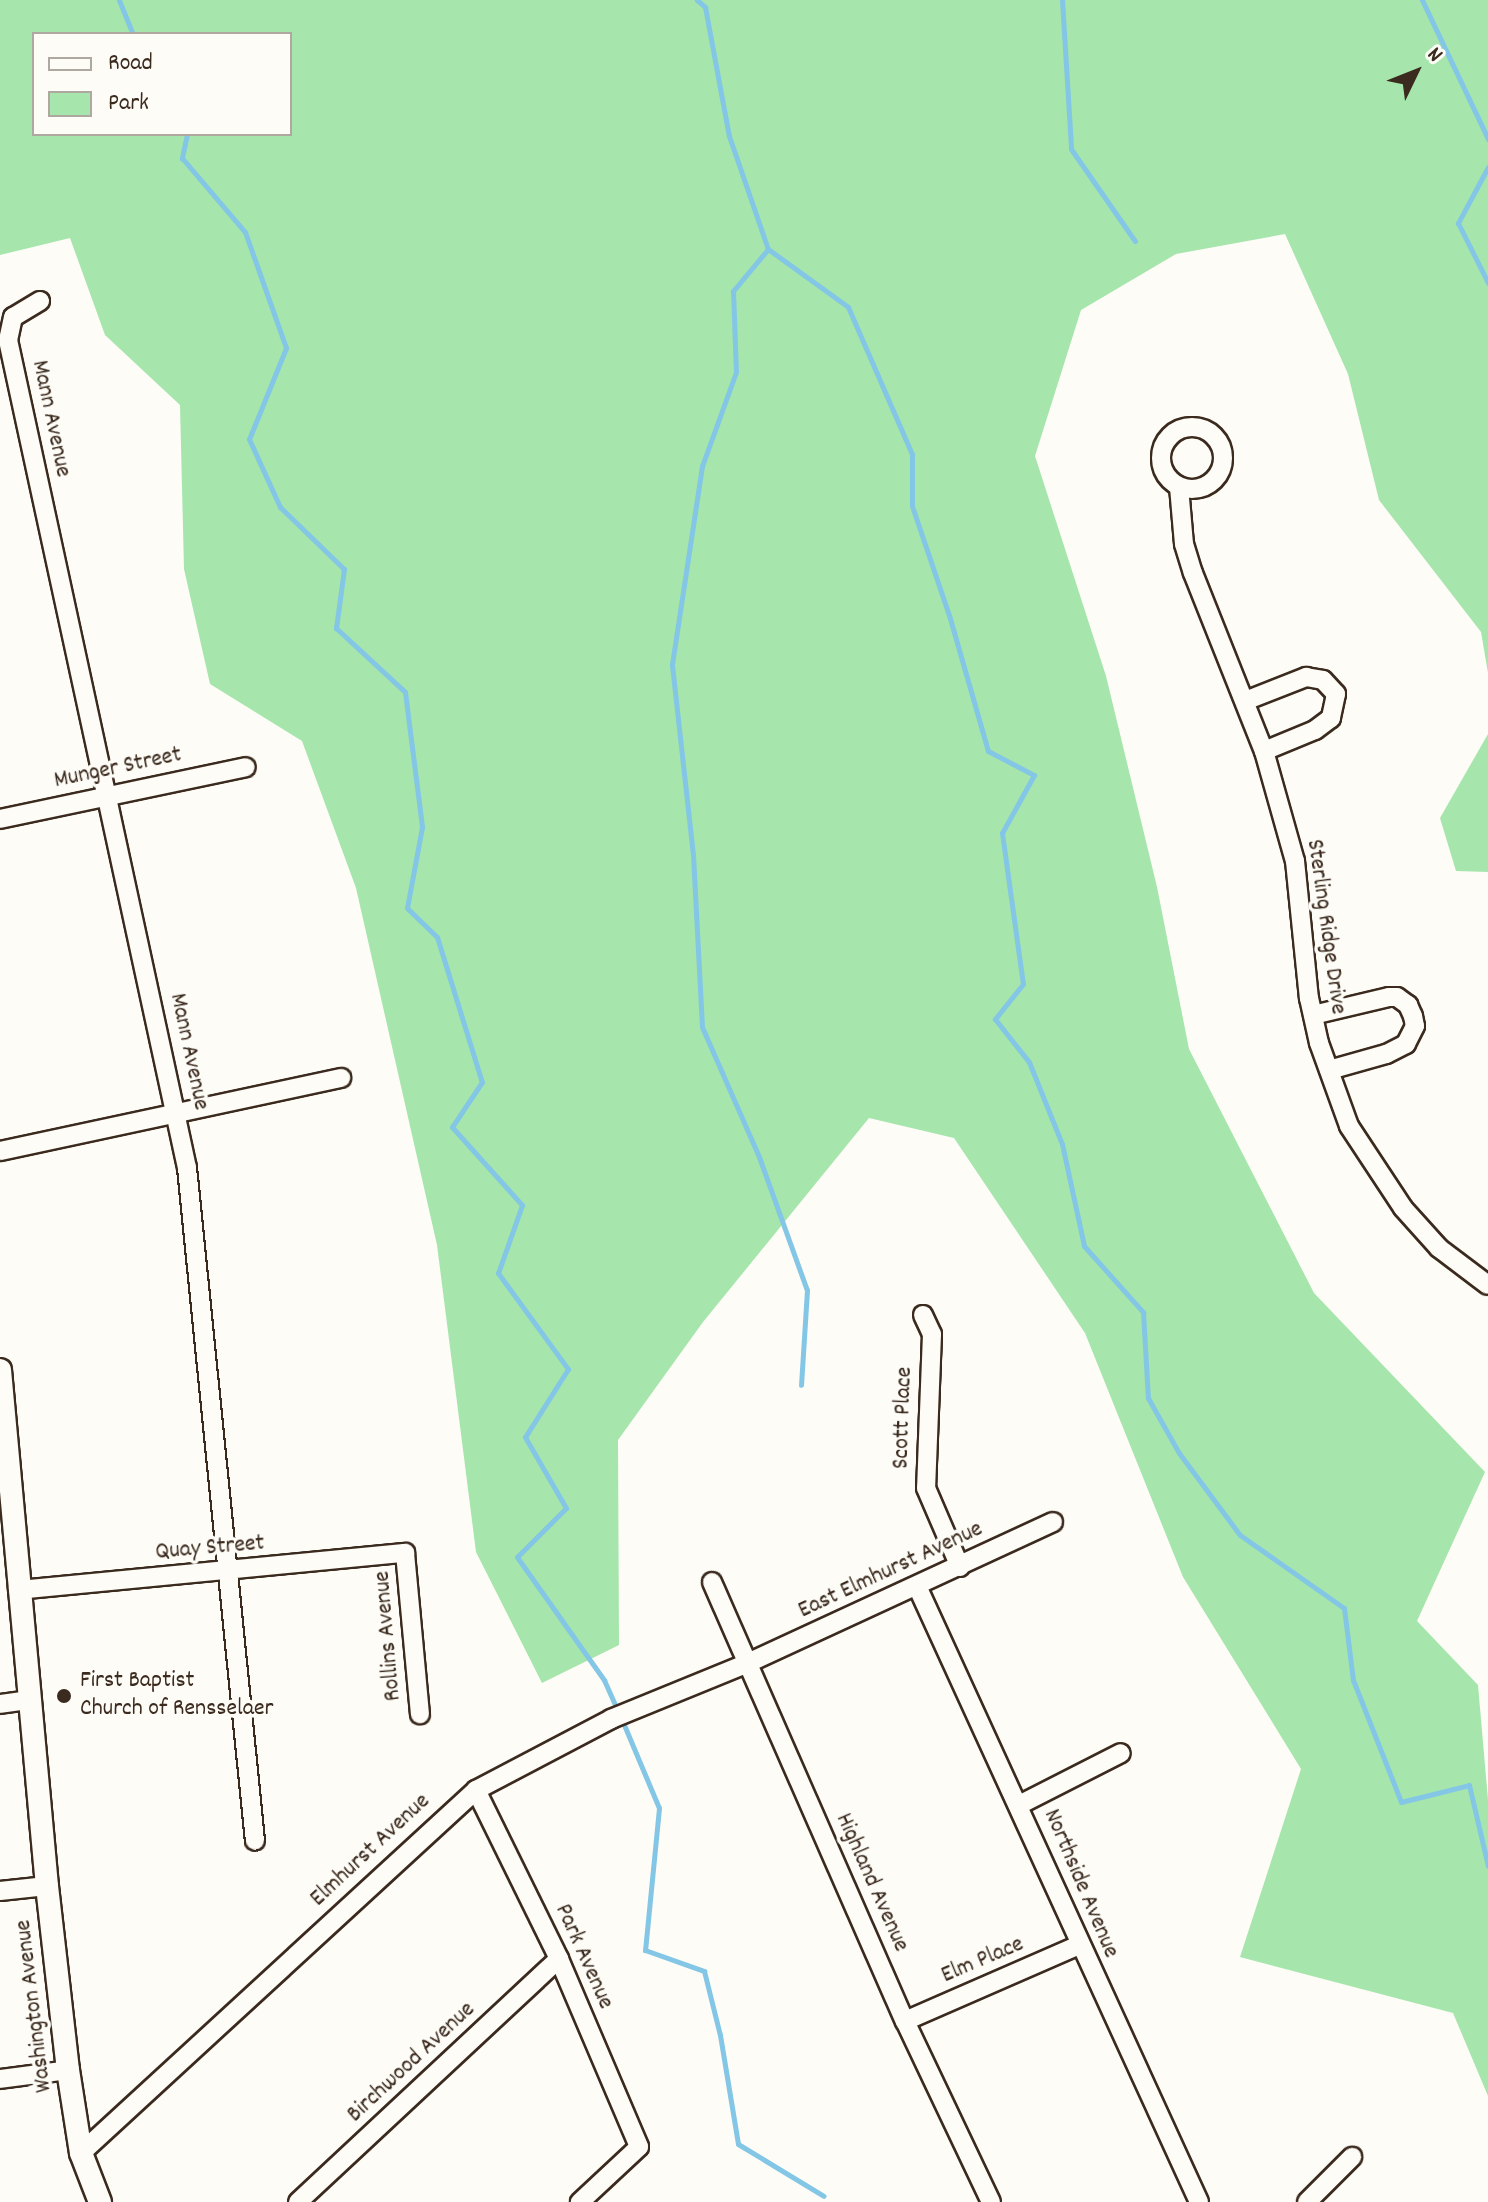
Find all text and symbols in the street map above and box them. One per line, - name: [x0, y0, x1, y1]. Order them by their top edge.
- legend: [32, 32, 292, 136]
- north arrow: [1376, 32, 1456, 112]
- text: N: [1419, 41, 1449, 70]
- text: Road: [108, 47, 153, 81]
- text: Park: [108, 87, 149, 121]
- street label: Mann Avenue: [24, 358, 76, 480]
- street label: Munger Street: [52, 741, 184, 797]
- street label: Sterling Ridge Drive: [1298, 838, 1352, 1016]
- street label: Mann Avenue: [162, 991, 214, 1113]
- street label: Scott Place: [888, 1366, 920, 1470]
- street label: East Elmhurst Avenue: [794, 1516, 988, 1626]
- street label: Quay Street: [154, 1530, 266, 1568]
- street label: Rollins Avenue: [369, 1570, 409, 1702]
- place label: First Baptist Church of Rensselaer: [80, 1668, 273, 1724]
- marker: First Baptist Church of Rensselaer: [55, 1687, 73, 1705]
- street label: Elmhurst Avenue: [305, 1788, 437, 1914]
- street label: Northside Avenue: [1036, 1805, 1124, 1963]
- street label: Highland Avenue: [828, 1809, 914, 1957]
- street label: Park Avenue: [547, 1900, 619, 2014]
- street label: Washington Avenue: [10, 1918, 60, 2094]
- street label: Elm Place: [937, 1931, 1029, 1991]
- street label: Birchwood Avenue: [342, 1996, 482, 2130]

